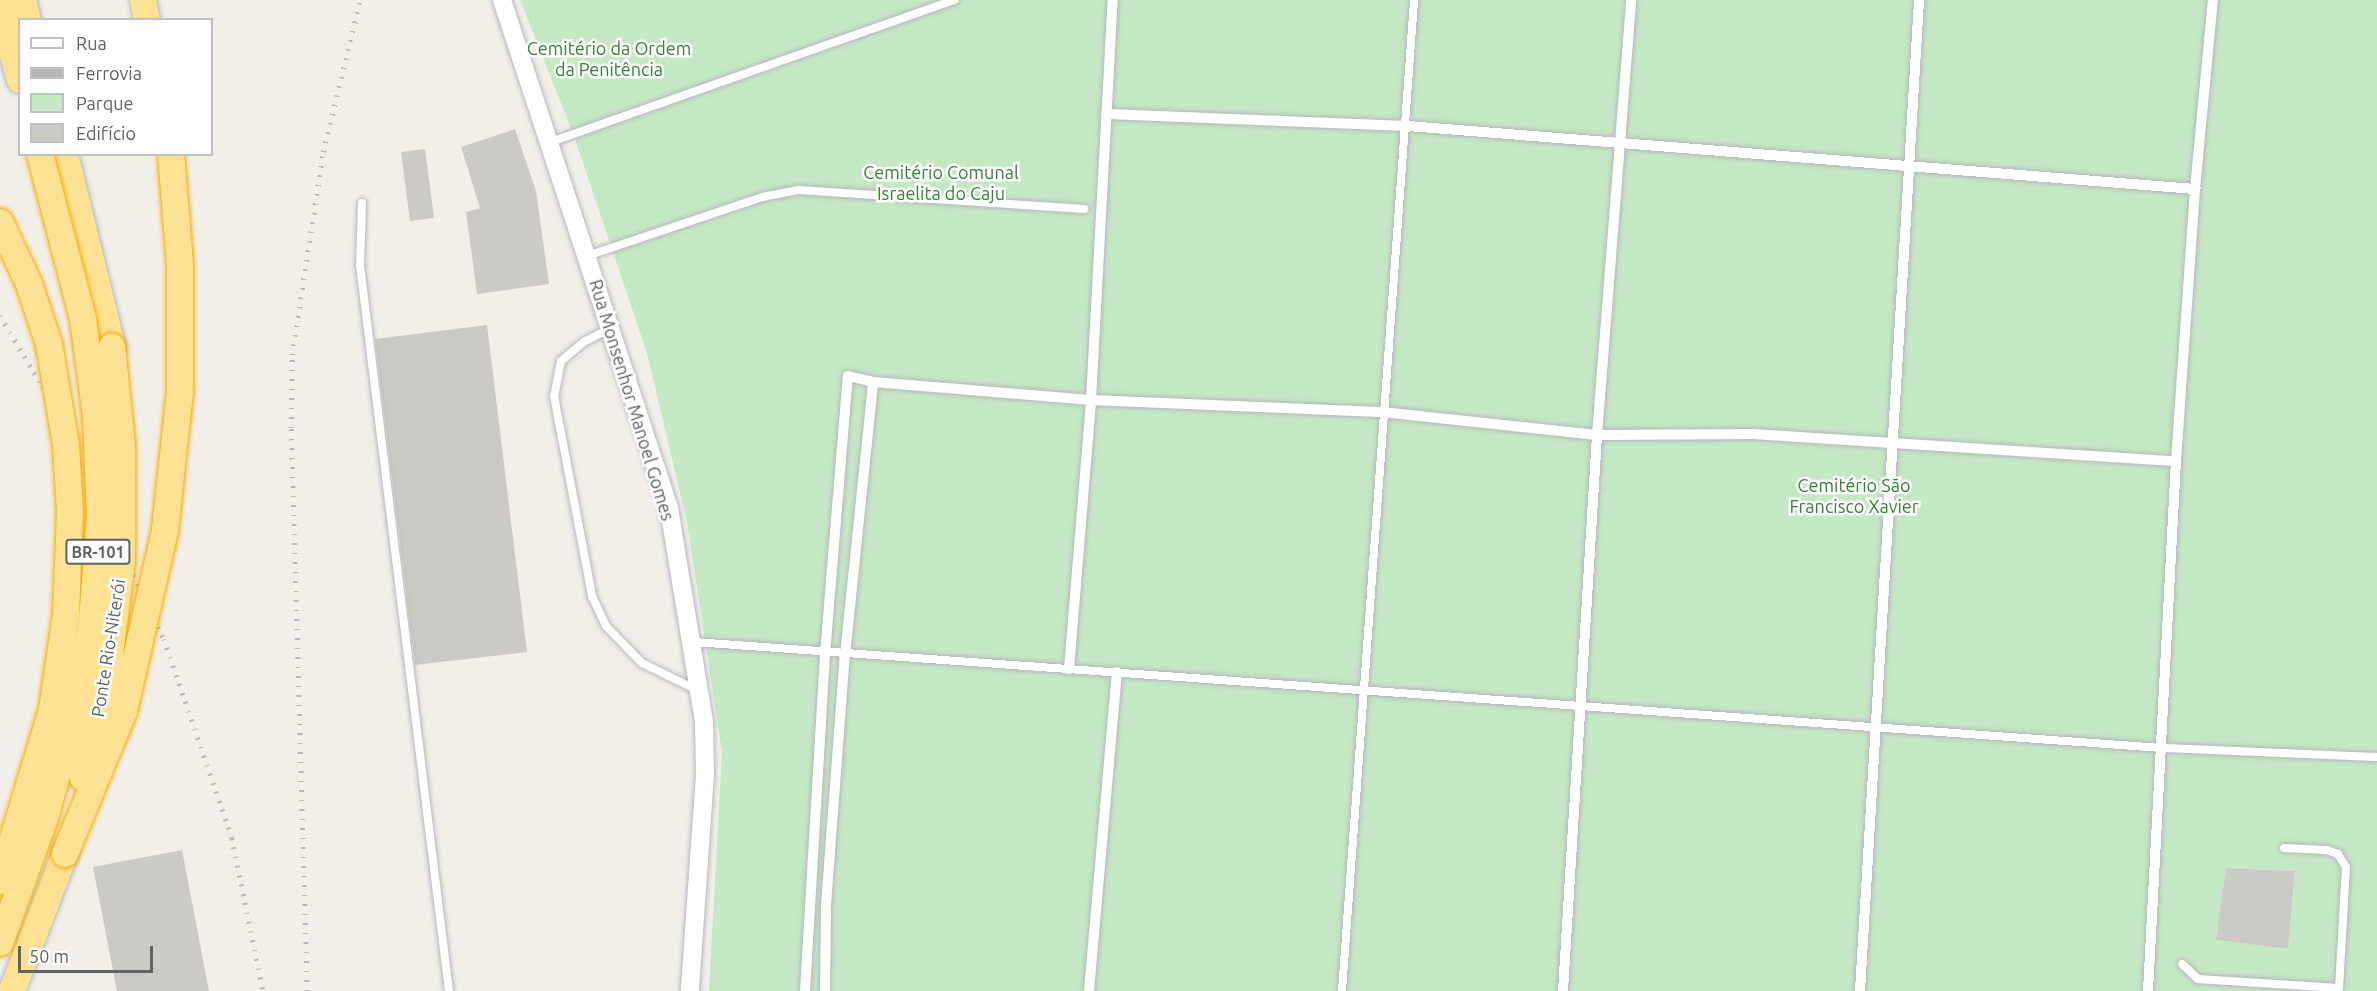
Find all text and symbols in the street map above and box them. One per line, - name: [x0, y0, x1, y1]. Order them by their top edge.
- legend: [18, 18, 213, 156]
- text: Rua: [76, 33, 107, 53]
- park label: Cemitério da Ordem da Penitência: [527, 38, 691, 80]
- text: Ferrovia: [76, 63, 142, 83]
- text: Parque: [76, 93, 133, 113]
- text: Edifício: [76, 123, 136, 143]
- park label: Cemitério Comunal Israelita do Caju: [863, 162, 1019, 204]
- street label: Rua Monsenhor Manoel Gomes: [585, 277, 679, 523]
- park label: Cemitério São Francisco Xavier: [1789, 475, 1919, 518]
- road number: BR-101: [65, 539, 131, 565]
- street label: Ponte Rio-Niterói: [86, 577, 130, 719]
- scale bar: [21, 934, 156, 972]
- text: 50 m: [29, 946, 69, 966]

